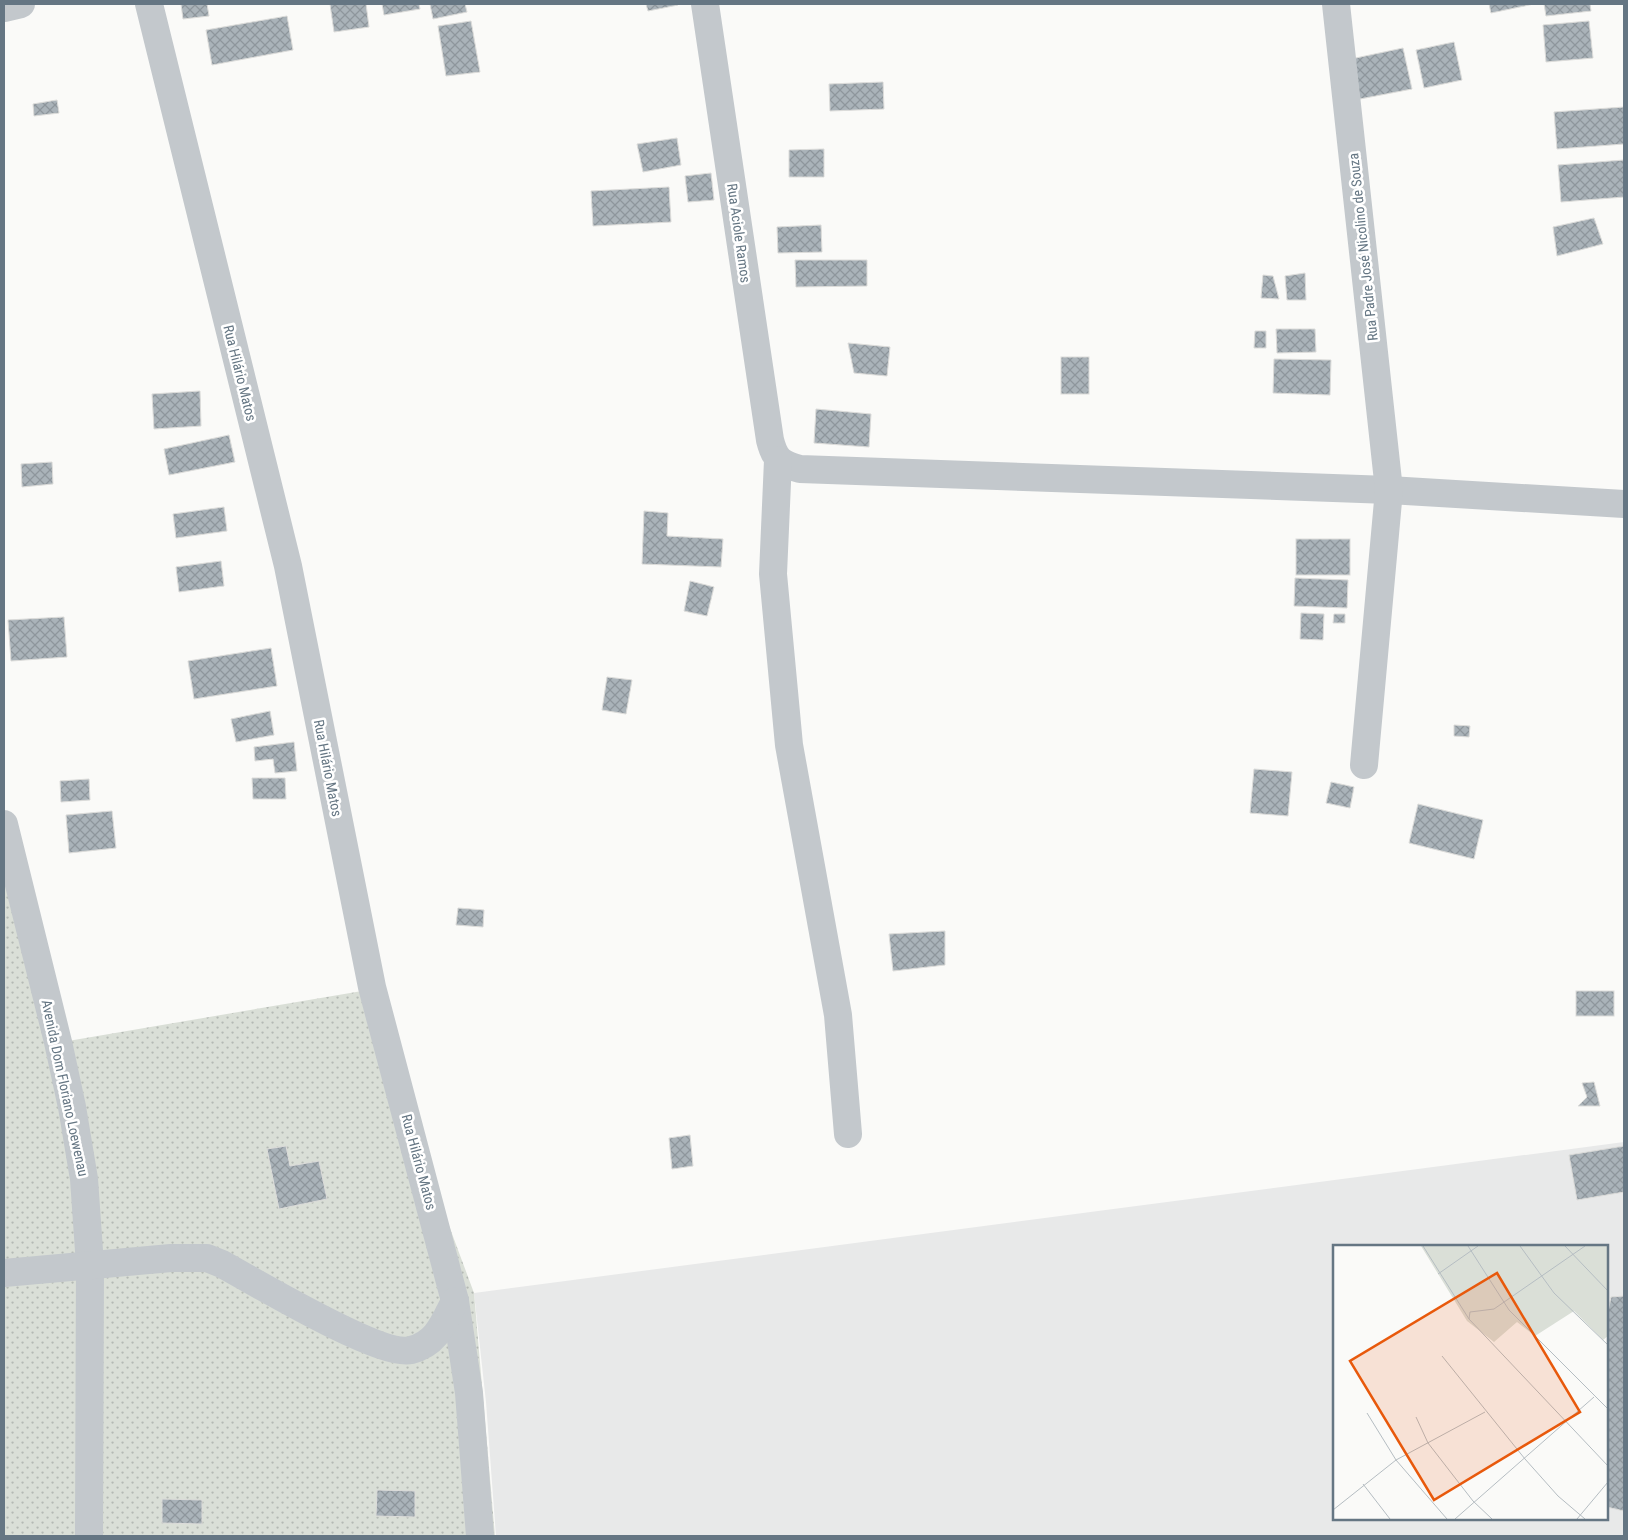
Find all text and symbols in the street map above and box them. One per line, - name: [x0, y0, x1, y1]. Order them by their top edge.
- street label: Rua Padre José Nicolino de Souza: [1345, 152, 1381, 342]
- street label: Rua Aciole Ramos: [724, 182, 754, 284]
- street label: Rua Hilário Matos: [220, 323, 260, 423]
- street label: Rua Hilário Matos: [311, 718, 345, 818]
- street label: Avenida Dom Floriano Loewenau: [38, 998, 92, 1178]
- street label: Rua Hilário Matos: [399, 1112, 439, 1212]
- inset map: [1333, 1245, 1608, 1520]

